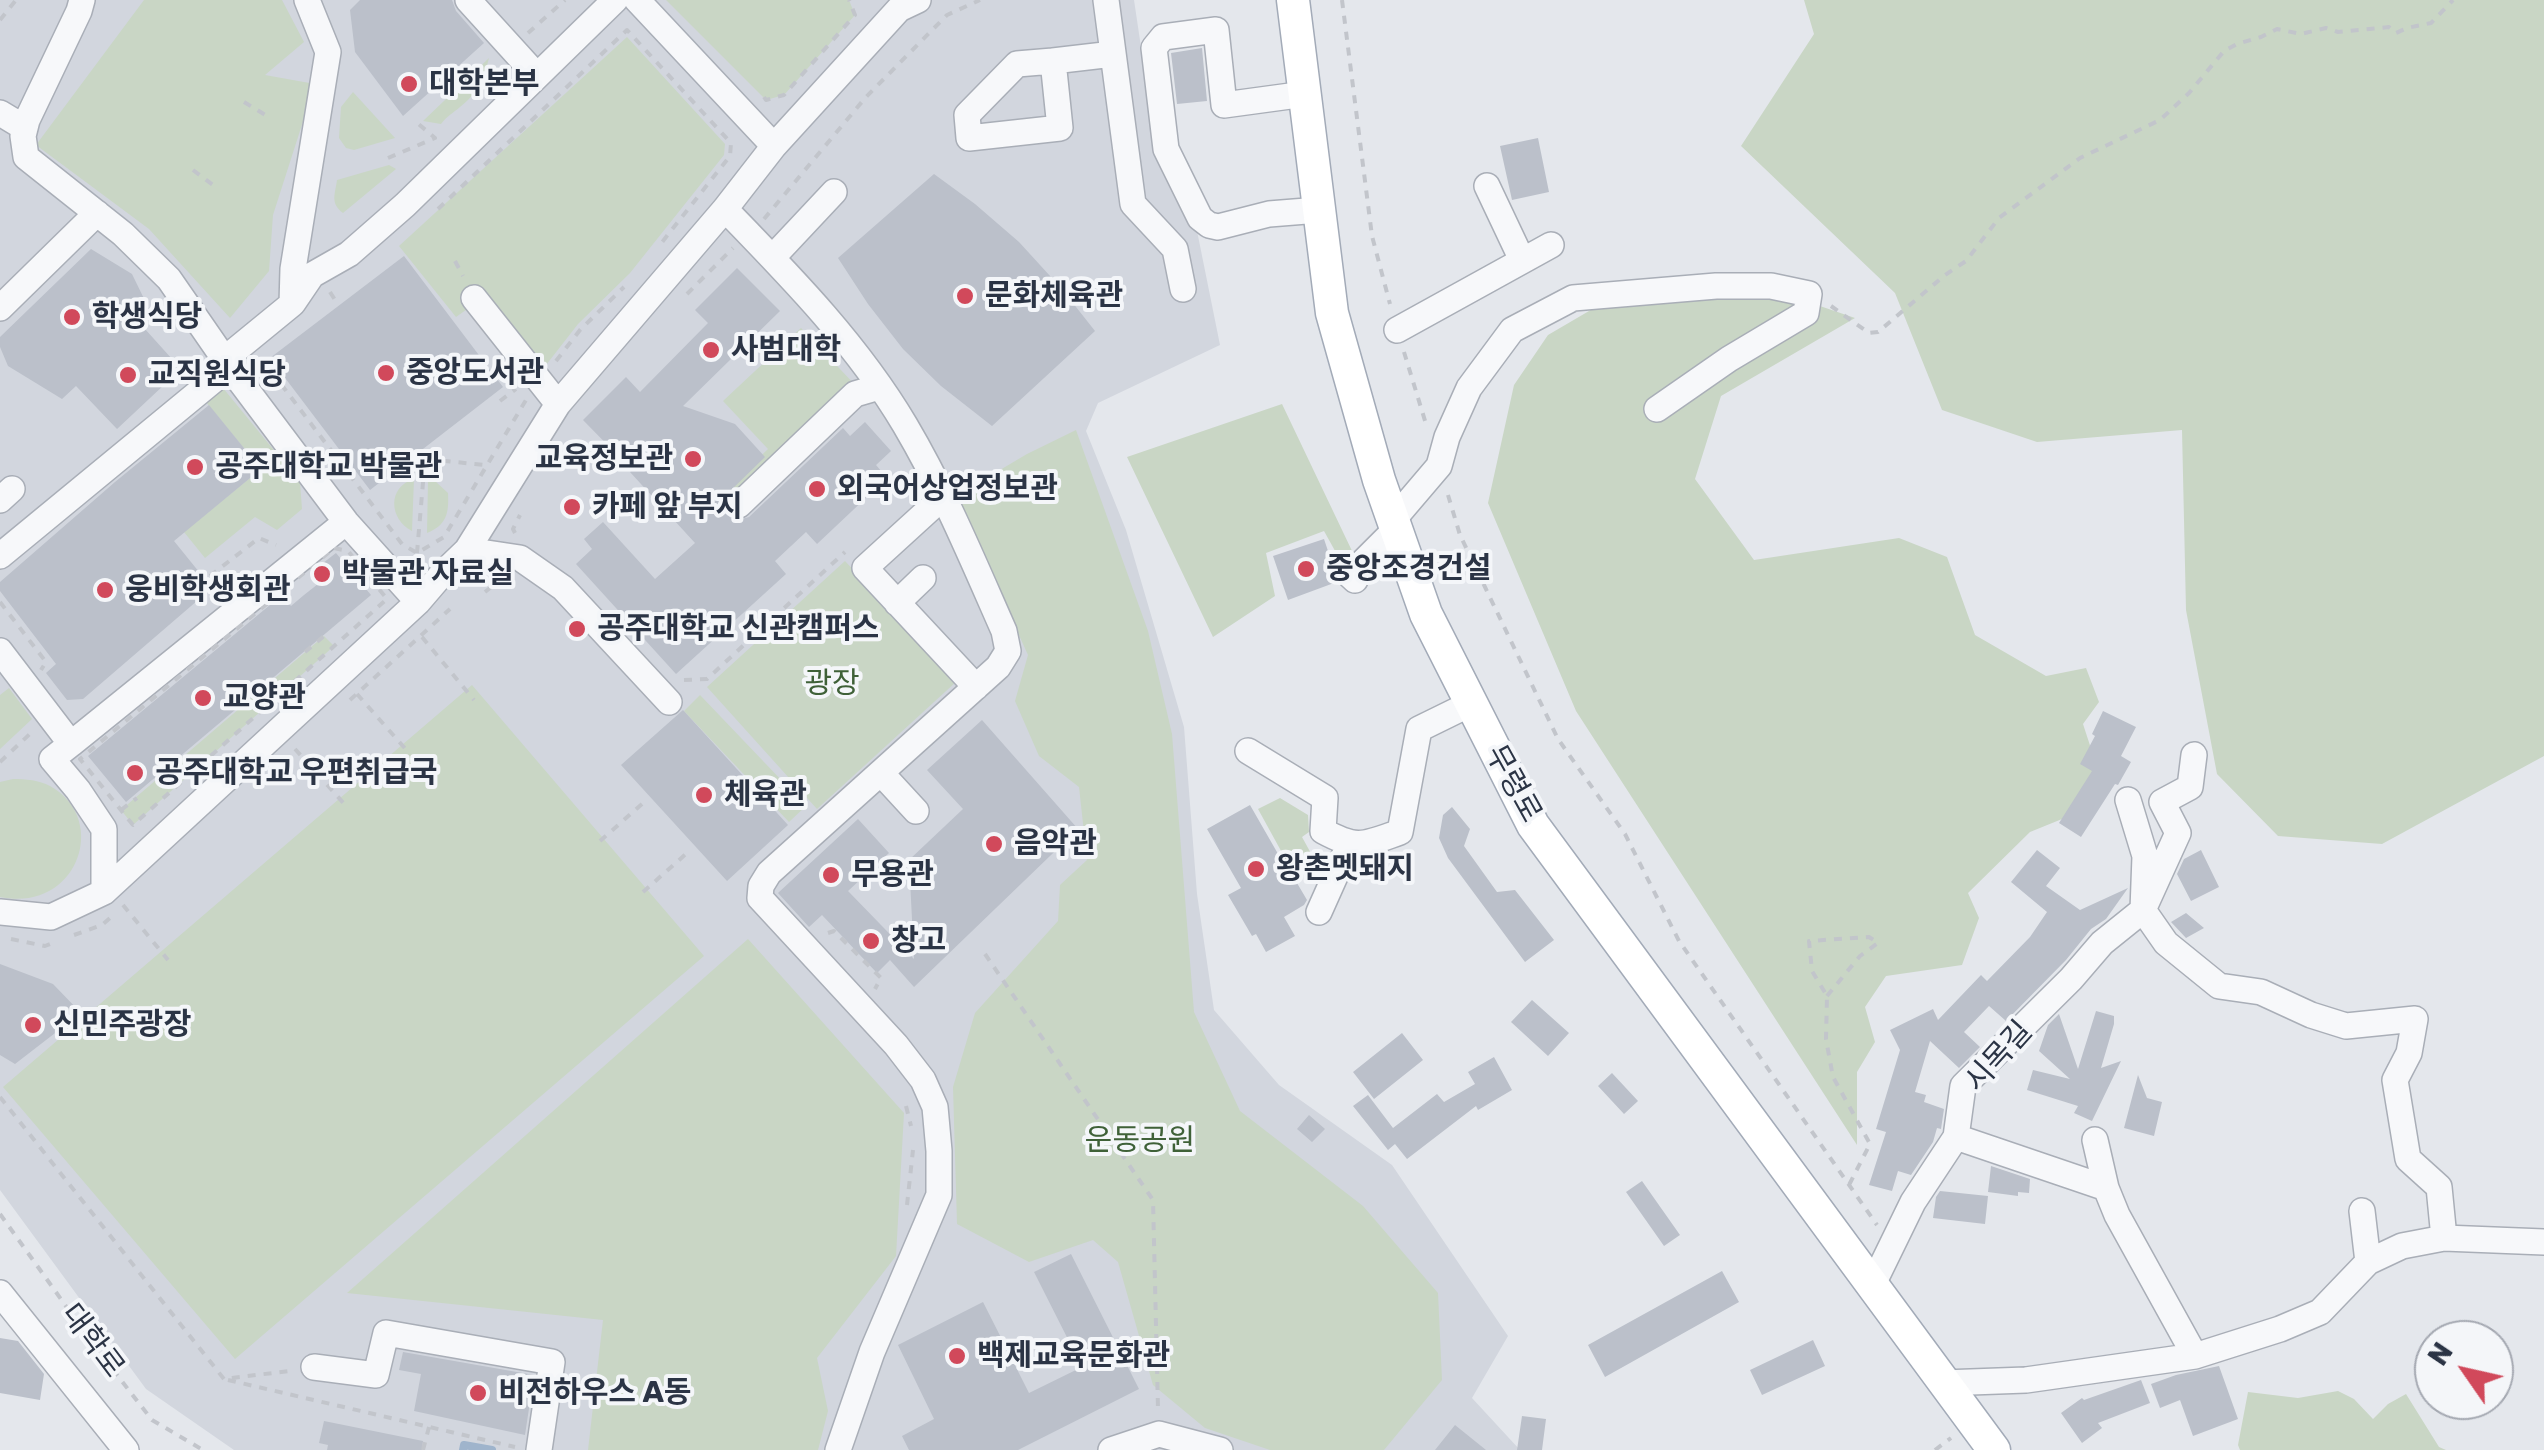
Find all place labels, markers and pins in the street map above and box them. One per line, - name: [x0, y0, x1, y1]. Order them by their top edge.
- place label: 대학본부: [429, 66, 539, 102]
- marker: 대학본부: [398, 73, 420, 95]
- place label: 문화체육관: [985, 278, 1123, 314]
- marker: 문화체육관: [954, 285, 976, 307]
- place label: 학생식당: [92, 299, 202, 335]
- marker: 학생식당: [61, 306, 83, 328]
- place label: 사범대학: [731, 332, 841, 368]
- marker: 사범대학: [700, 339, 722, 361]
- place label: 중앙도서관: [406, 355, 544, 391]
- place label: 교직원식당: [148, 357, 286, 393]
- marker: 중앙도서관: [375, 362, 397, 384]
- marker: 교직원식당: [117, 364, 139, 386]
- place label: 교육정보관: [535, 441, 673, 477]
- marker: 교육정보관: [682, 448, 704, 470]
- place label: 공주대학교 박물관: [215, 449, 442, 485]
- marker: 공주대학교 박물관: [184, 456, 206, 478]
- place label: 외국어상업정보관: [837, 471, 1058, 507]
- marker: 외국어상업정보관: [806, 478, 828, 500]
- place label: 카페 앞 부지: [592, 489, 743, 525]
- marker: 카페 앞 부지: [561, 496, 583, 518]
- place label: 중앙조경건설: [1326, 551, 1492, 587]
- place label: 박물관 자료실: [342, 556, 514, 592]
- marker: 중앙조경건설: [1295, 558, 1317, 580]
- marker: 박물관 자료실: [311, 563, 333, 585]
- place label: 웅비학생회관: [125, 572, 291, 608]
- marker: 웅비학생회관: [94, 579, 116, 601]
- place label: 공주대학교 신관캠퍼스: [597, 611, 879, 647]
- marker: 공주대학교 신관캠퍼스: [566, 618, 588, 640]
- place label: 교양관: [223, 680, 306, 716]
- marker: 교양관: [192, 687, 214, 709]
- place label: 공주대학교 우편취급국: [155, 755, 437, 791]
- marker: 공주대학교 우편취급국: [124, 762, 146, 784]
- place label: 체육관: [724, 777, 807, 813]
- marker: 체육관: [693, 784, 715, 806]
- place label: 음악관: [1014, 826, 1097, 862]
- marker: 음악관: [983, 833, 1005, 855]
- place label: 왕촌멧돼지: [1276, 851, 1414, 887]
- place label: 무용관: [851, 857, 934, 893]
- marker: 왕촌멧돼지: [1245, 858, 1267, 880]
- marker: 무용관: [820, 864, 842, 886]
- place label: 창고: [891, 923, 946, 959]
- marker: 창고: [860, 930, 882, 952]
- place label: 신민주광장: [53, 1007, 191, 1043]
- marker: 신민주광장: [22, 1014, 44, 1036]
- place label: 백제교육문화관: [977, 1338, 1170, 1374]
- marker: 백제교육문화관: [946, 1345, 968, 1367]
- place label: 비전하우스 A동: [498, 1375, 691, 1411]
- marker: 비전하우스 A동: [467, 1382, 489, 1404]

